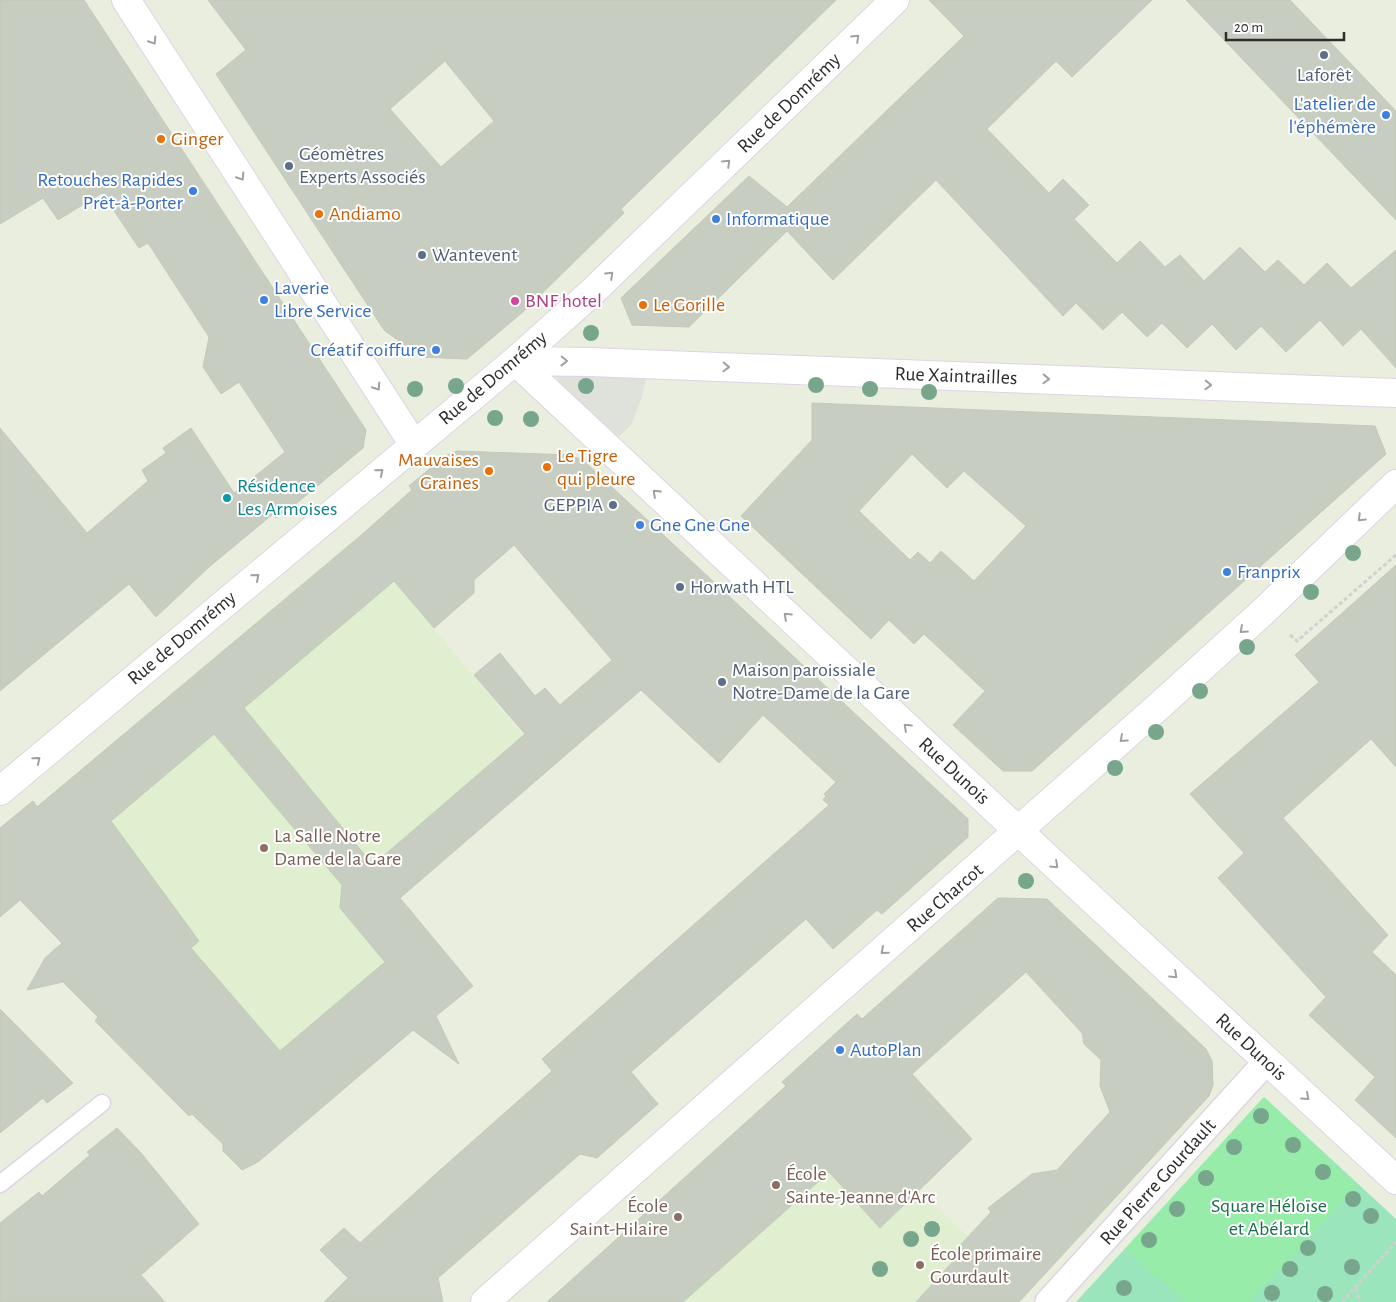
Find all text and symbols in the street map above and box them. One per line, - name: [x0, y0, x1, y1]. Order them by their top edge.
- scale bar: [1226, 10, 1344, 42]
- text: 20 m: [1234, 20, 1263, 35]
- one-way arrow: [147, 35, 156, 45]
- one-way arrow: [851, 35, 860, 44]
- street label: Rue de Domrémy: [734, 49, 845, 157]
- marker: Laforêt: [1318, 49, 1330, 61]
- place label: Laforêt: [1297, 65, 1352, 85]
- place label: L'atelier de l'éphémère: [1289, 94, 1376, 137]
- marker: L'atelier de l'éphémère: [1380, 109, 1392, 121]
- place label: Ginger: [171, 129, 224, 149]
- marker: Ginger: [155, 133, 167, 145]
- place label: Géomètres Experts Associés: [299, 144, 426, 187]
- one-way arrow: [721, 159, 730, 168]
- marker: Géomètres Experts Associés: [283, 160, 295, 172]
- place label: Retouches Rapides Prêt-à-Porter: [37, 170, 184, 213]
- one-way arrow: [235, 172, 245, 181]
- marker: Retouches Rapides Prêt-à-Porter: [187, 185, 199, 197]
- place label: Andiamo: [329, 204, 401, 224]
- marker: Andiamo: [313, 208, 325, 220]
- place label: Informatique: [726, 209, 829, 229]
- marker: Informatique: [710, 213, 722, 225]
- place label: Wantevent: [432, 245, 518, 265]
- marker: Wantevent: [416, 249, 428, 261]
- one-way arrow: [604, 272, 613, 281]
- place label: Laverie Libre Service: [274, 278, 371, 321]
- place label: BNF hotel: [525, 291, 602, 311]
- marker: Laverie Libre Service: [258, 294, 270, 306]
- marker: BNF hotel: [509, 295, 521, 307]
- place label: Le Gorille: [653, 295, 725, 315]
- marker: Le Gorille: [637, 299, 649, 311]
- street label: Rue de Domrémy: [435, 327, 551, 429]
- place label: Créatif coiffure: [310, 340, 426, 360]
- marker: Créatif coiffure: [430, 344, 442, 356]
- one-way arrow: [560, 356, 568, 367]
- one-way arrow: [722, 362, 730, 372]
- street label: Rue Xaintrailles: [894, 364, 1018, 388]
- one-way arrow: [1042, 374, 1050, 384]
- one-way arrow: [1205, 380, 1213, 390]
- one-way arrow: [371, 382, 380, 391]
- place label: Le Tigre qui pleure: [557, 446, 636, 489]
- place label: Mauvaises Graines: [398, 450, 479, 493]
- marker: Le Tigre qui pleure: [541, 461, 553, 473]
- marker: Mauvaises Graines: [483, 465, 495, 477]
- one-way arrow: [375, 469, 384, 478]
- place label: Résidence Les Armoises: [237, 476, 337, 519]
- one-way arrow: [652, 490, 661, 499]
- marker: Résidence Les Armoises: [221, 492, 233, 504]
- place label: GEPPIA: [544, 495, 603, 515]
- marker: GEPPIA: [607, 499, 619, 511]
- one-way arrow: [1358, 512, 1367, 521]
- place label: Gne Gne Gne: [650, 515, 750, 535]
- marker: Gne Gne Gne: [634, 519, 646, 531]
- place label: Franprix: [1237, 562, 1301, 582]
- marker: Franprix: [1221, 566, 1233, 578]
- one-way arrow: [250, 574, 259, 582]
- place label: Horwath HTL: [690, 577, 794, 597]
- marker: Horwath HTL: [674, 581, 686, 593]
- street label: Rue de Domrémy: [124, 587, 240, 689]
- one-way arrow: [784, 613, 793, 622]
- one-way arrow: [1240, 624, 1249, 633]
- place label: Maison paroissiale Notre-Dame de la Gare: [732, 660, 910, 703]
- marker: Maison paroissiale Notre-Dame de la Gare: [716, 676, 728, 688]
- one-way arrow: [903, 724, 912, 733]
- street label: Rue Dunois: [915, 733, 993, 809]
- one-way arrow: [1119, 733, 1128, 742]
- one-way arrow: [32, 756, 41, 765]
- place label: La Salle Notre Dame de la Gare: [274, 826, 401, 869]
- marker: La Salle Notre Dame de la Gare: [258, 842, 270, 854]
- street label: Rue Charcot: [903, 859, 987, 936]
- one-way arrow: [1049, 859, 1058, 868]
- one-way arrow: [880, 946, 889, 955]
- one-way arrow: [1168, 969, 1177, 978]
- street label: Rue Dunois: [1212, 1009, 1290, 1085]
- place label: AutoPlan: [850, 1040, 922, 1060]
- marker: AutoPlan: [834, 1044, 846, 1056]
- one-way arrow: [1301, 1091, 1310, 1100]
- street label: Rue Pierre Gourdault: [1096, 1115, 1220, 1249]
- place label: École Sainte-Jeanne d'Arc: [786, 1163, 936, 1207]
- marker: École Sainte-Jeanne d'Arc: [770, 1179, 782, 1191]
- place label: École Saint-Hilaire: [570, 1195, 668, 1239]
- park label: Square Héloïse et Abélard: [1211, 1196, 1327, 1239]
- marker: École Saint-Hilaire: [672, 1211, 684, 1223]
- place label: École primaire Gourdault: [930, 1243, 1041, 1287]
- marker: École primaire Gourdault: [914, 1259, 926, 1271]

